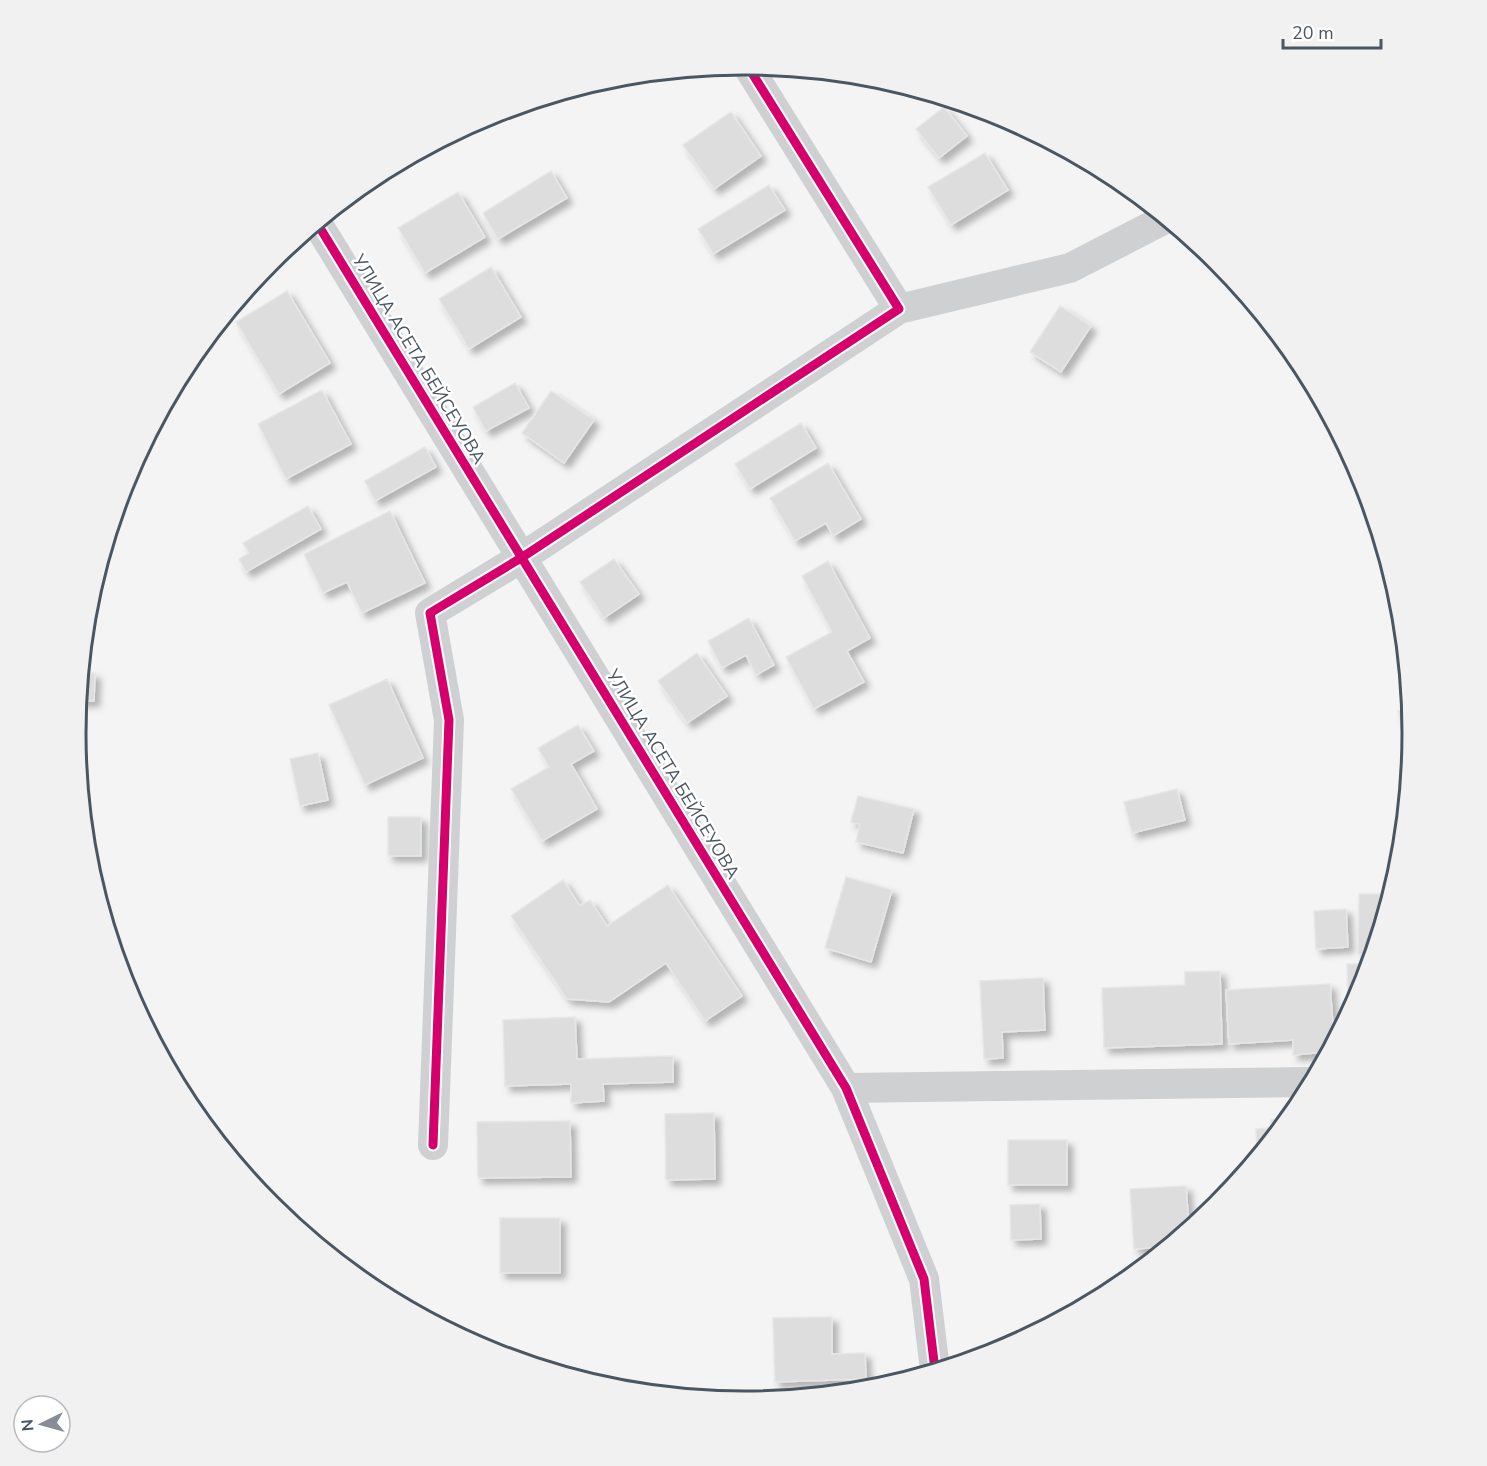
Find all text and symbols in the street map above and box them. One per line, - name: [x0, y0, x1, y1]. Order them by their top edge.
- scale bar: [1283, 12, 1380, 50]
- text: 20 m: [1292, 21, 1334, 45]
- street label: УЛИЦА АСЕТА БЕЙСЕУОВА: [346, 249, 491, 468]
- street label: УЛИЦА АСЕТА БЕЙСЕУОВА: [600, 664, 745, 883]
- north arrow: [12, 1394, 72, 1454]
- text: N: [17, 1418, 40, 1432]

